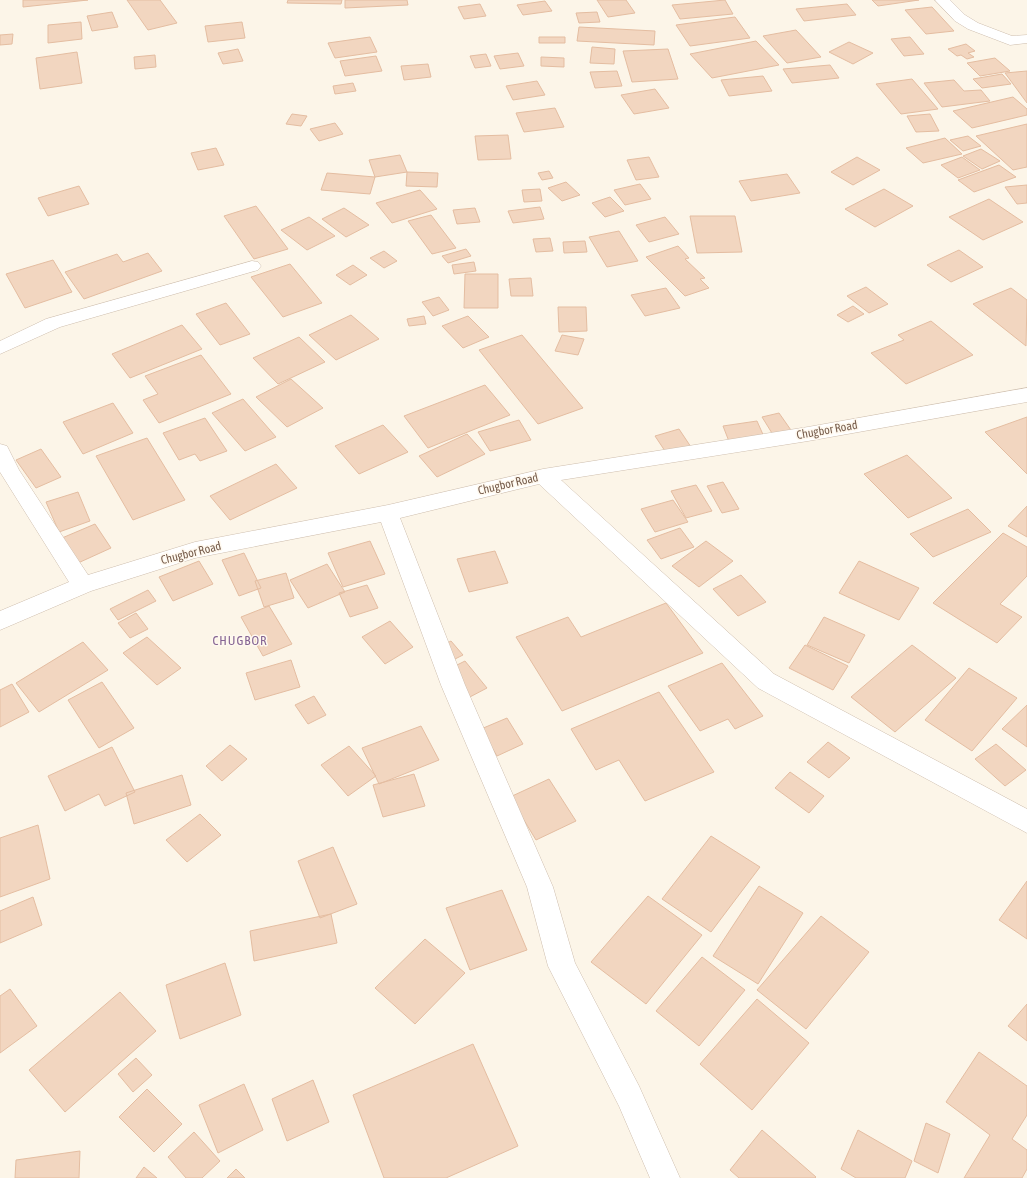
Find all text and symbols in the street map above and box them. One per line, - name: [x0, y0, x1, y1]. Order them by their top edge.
- street label: Chugbor Road: [795, 418, 859, 442]
- street label: Chugbor Road: [476, 470, 540, 498]
- street label: Chugbor Road: [159, 539, 223, 567]
- district label: CHUGBOR: [212, 633, 268, 648]

